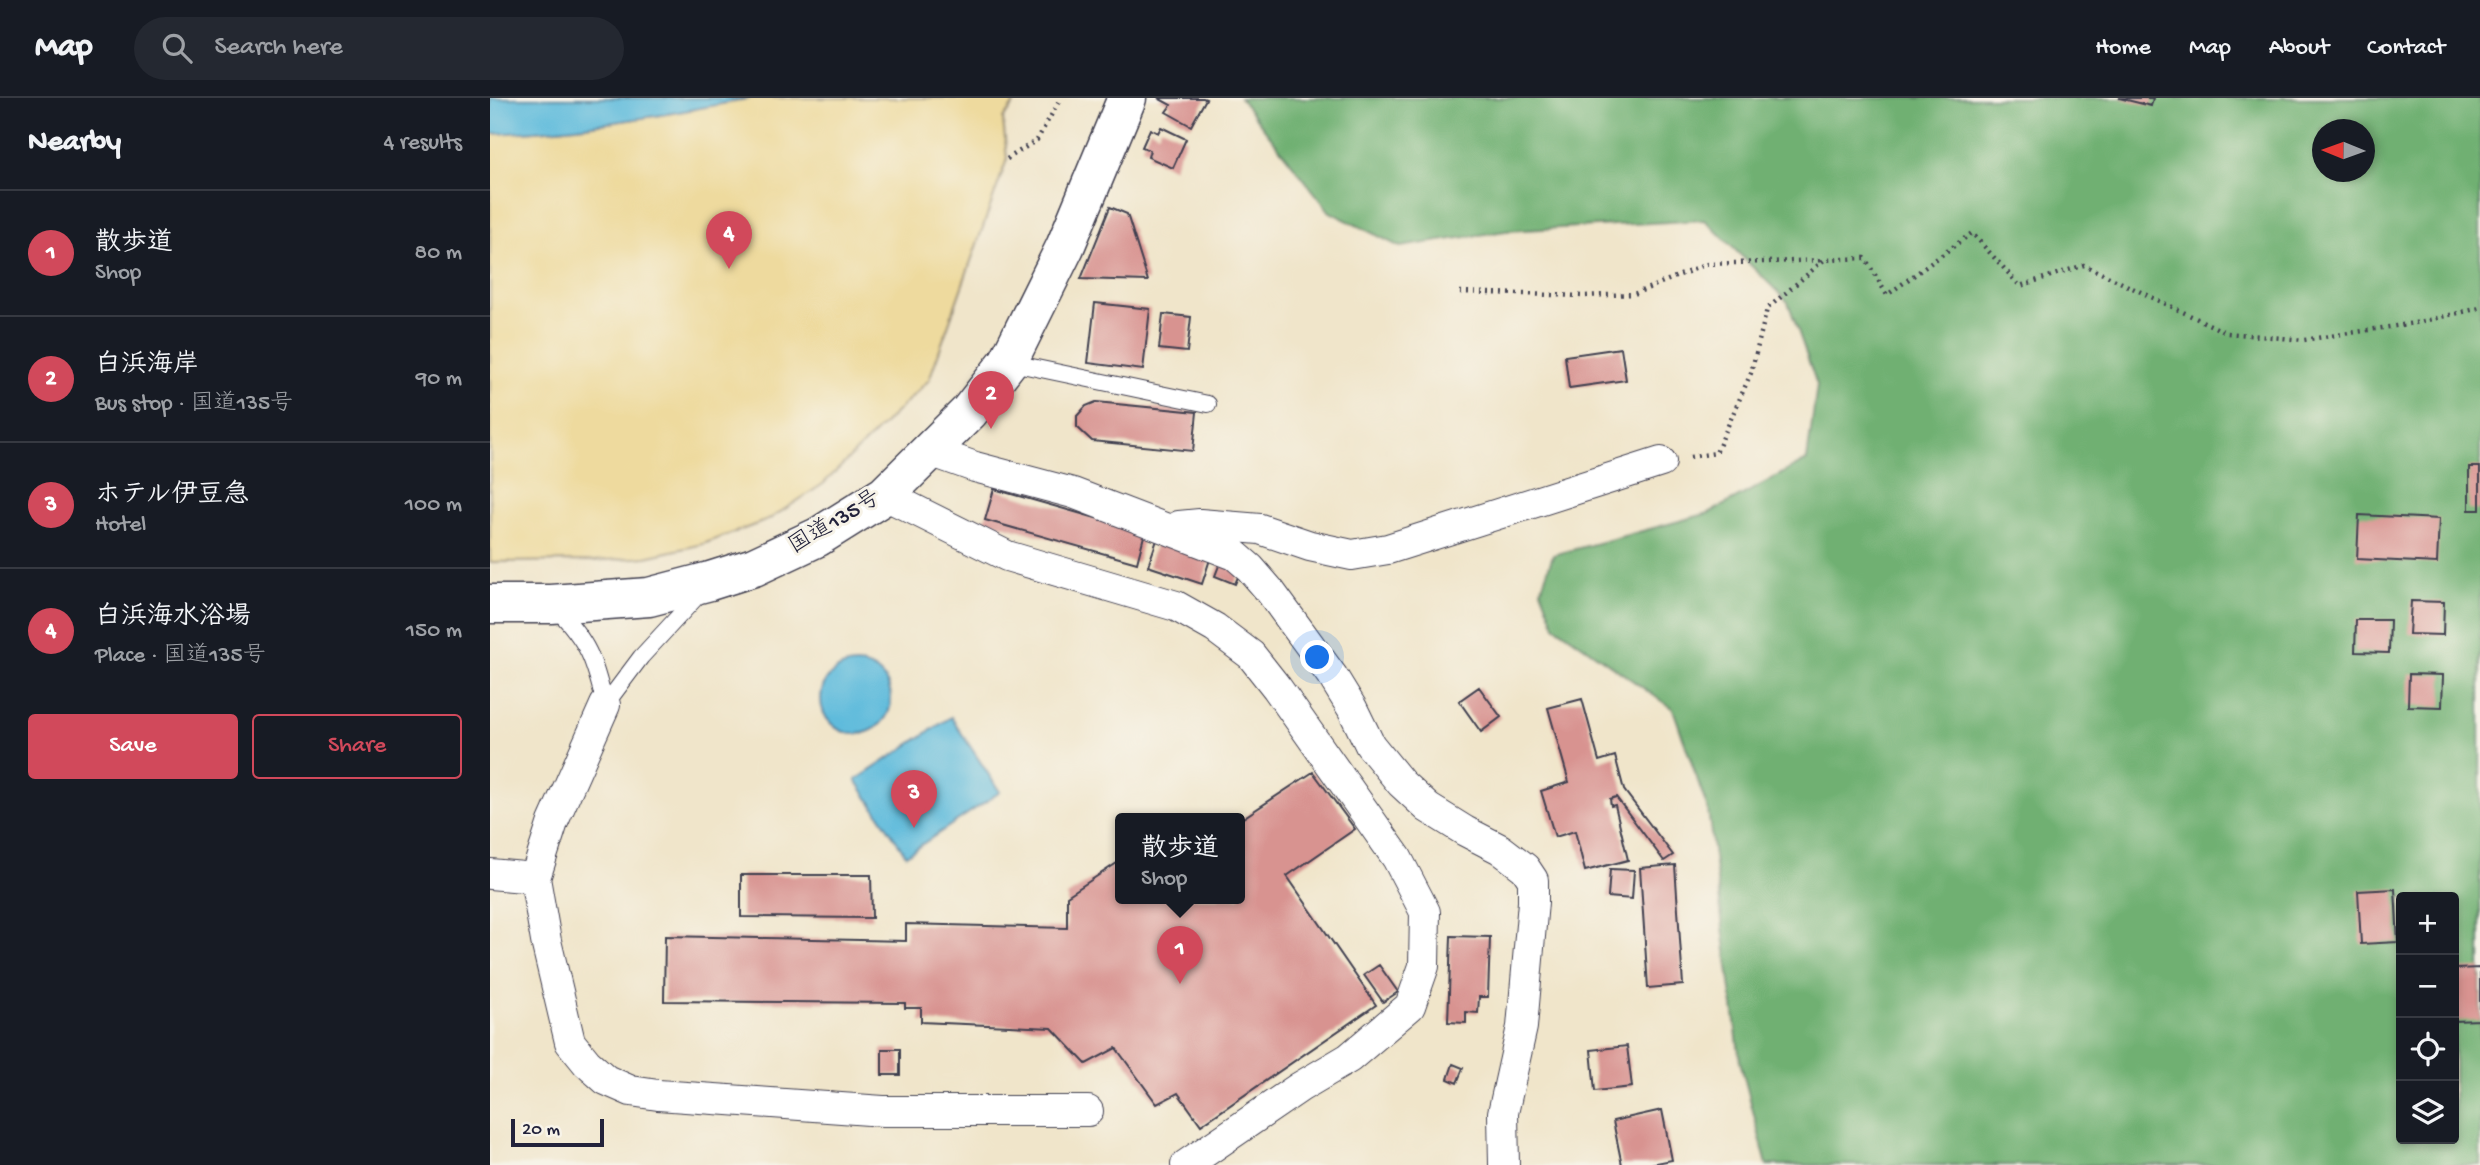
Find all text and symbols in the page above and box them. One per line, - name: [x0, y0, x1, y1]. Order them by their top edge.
- search box: [134, 17, 624, 80]
- text: Map: [35, 29, 92, 67]
- icon: search: [158, 29, 196, 67]
- text: Search here: [214, 33, 343, 64]
- text: Home: [2095, 34, 2151, 63]
- text: Map: [2189, 34, 2231, 63]
- text: About: [2269, 34, 2329, 63]
- text: Contact: [2367, 34, 2445, 63]
- north arrow: [2312, 119, 2375, 182]
- text: Nearby: [28, 126, 121, 161]
- text: 4 results: [383, 130, 462, 157]
- pin: 4: [706, 211, 752, 269]
- text: 散歩道: [95, 229, 173, 260]
- text: 1: [46, 240, 56, 267]
- text: 80 m: [415, 240, 462, 267]
- text: Shop: [95, 260, 141, 287]
- text: 白浜海岸: [95, 351, 199, 382]
- text: 2: [45, 366, 57, 393]
- text: 90 m: [416, 366, 462, 393]
- pin: 2: [968, 371, 1014, 429]
- text: Bus stop · 国道135号: [95, 391, 293, 418]
- text: ホテル伊豆急: [95, 481, 249, 512]
- street label: 国道135号: [784, 484, 886, 561]
- text: 3: [45, 492, 57, 519]
- text: 100 m: [405, 492, 462, 519]
- text: Hotel: [95, 512, 146, 539]
- text: 白浜海水浴場: [95, 603, 251, 634]
- text: 4: [46, 618, 56, 645]
- text: 150 m: [406, 618, 462, 645]
- your location: [1300, 640, 1334, 674]
- text: Place · 国道135号: [95, 643, 266, 670]
- button: Save: [28, 714, 238, 779]
- button: Share: [252, 714, 462, 779]
- pin: 3: [891, 770, 937, 828]
- popup: [1115, 813, 1245, 904]
- text: 散歩道: [1141, 835, 1219, 866]
- text: Shop: [1141, 866, 1187, 893]
- map controls: [2396, 892, 2459, 1144]
- button: +: [2396, 892, 2459, 955]
- pin: 1: [1157, 926, 1203, 984]
- button: −: [2396, 955, 2459, 1018]
- button: locate: [2396, 1018, 2459, 1081]
- button: layers: [2396, 1081, 2459, 1144]
- scale bar: [511, 1116, 604, 1148]
- text: 20 m: [522, 1119, 560, 1142]

